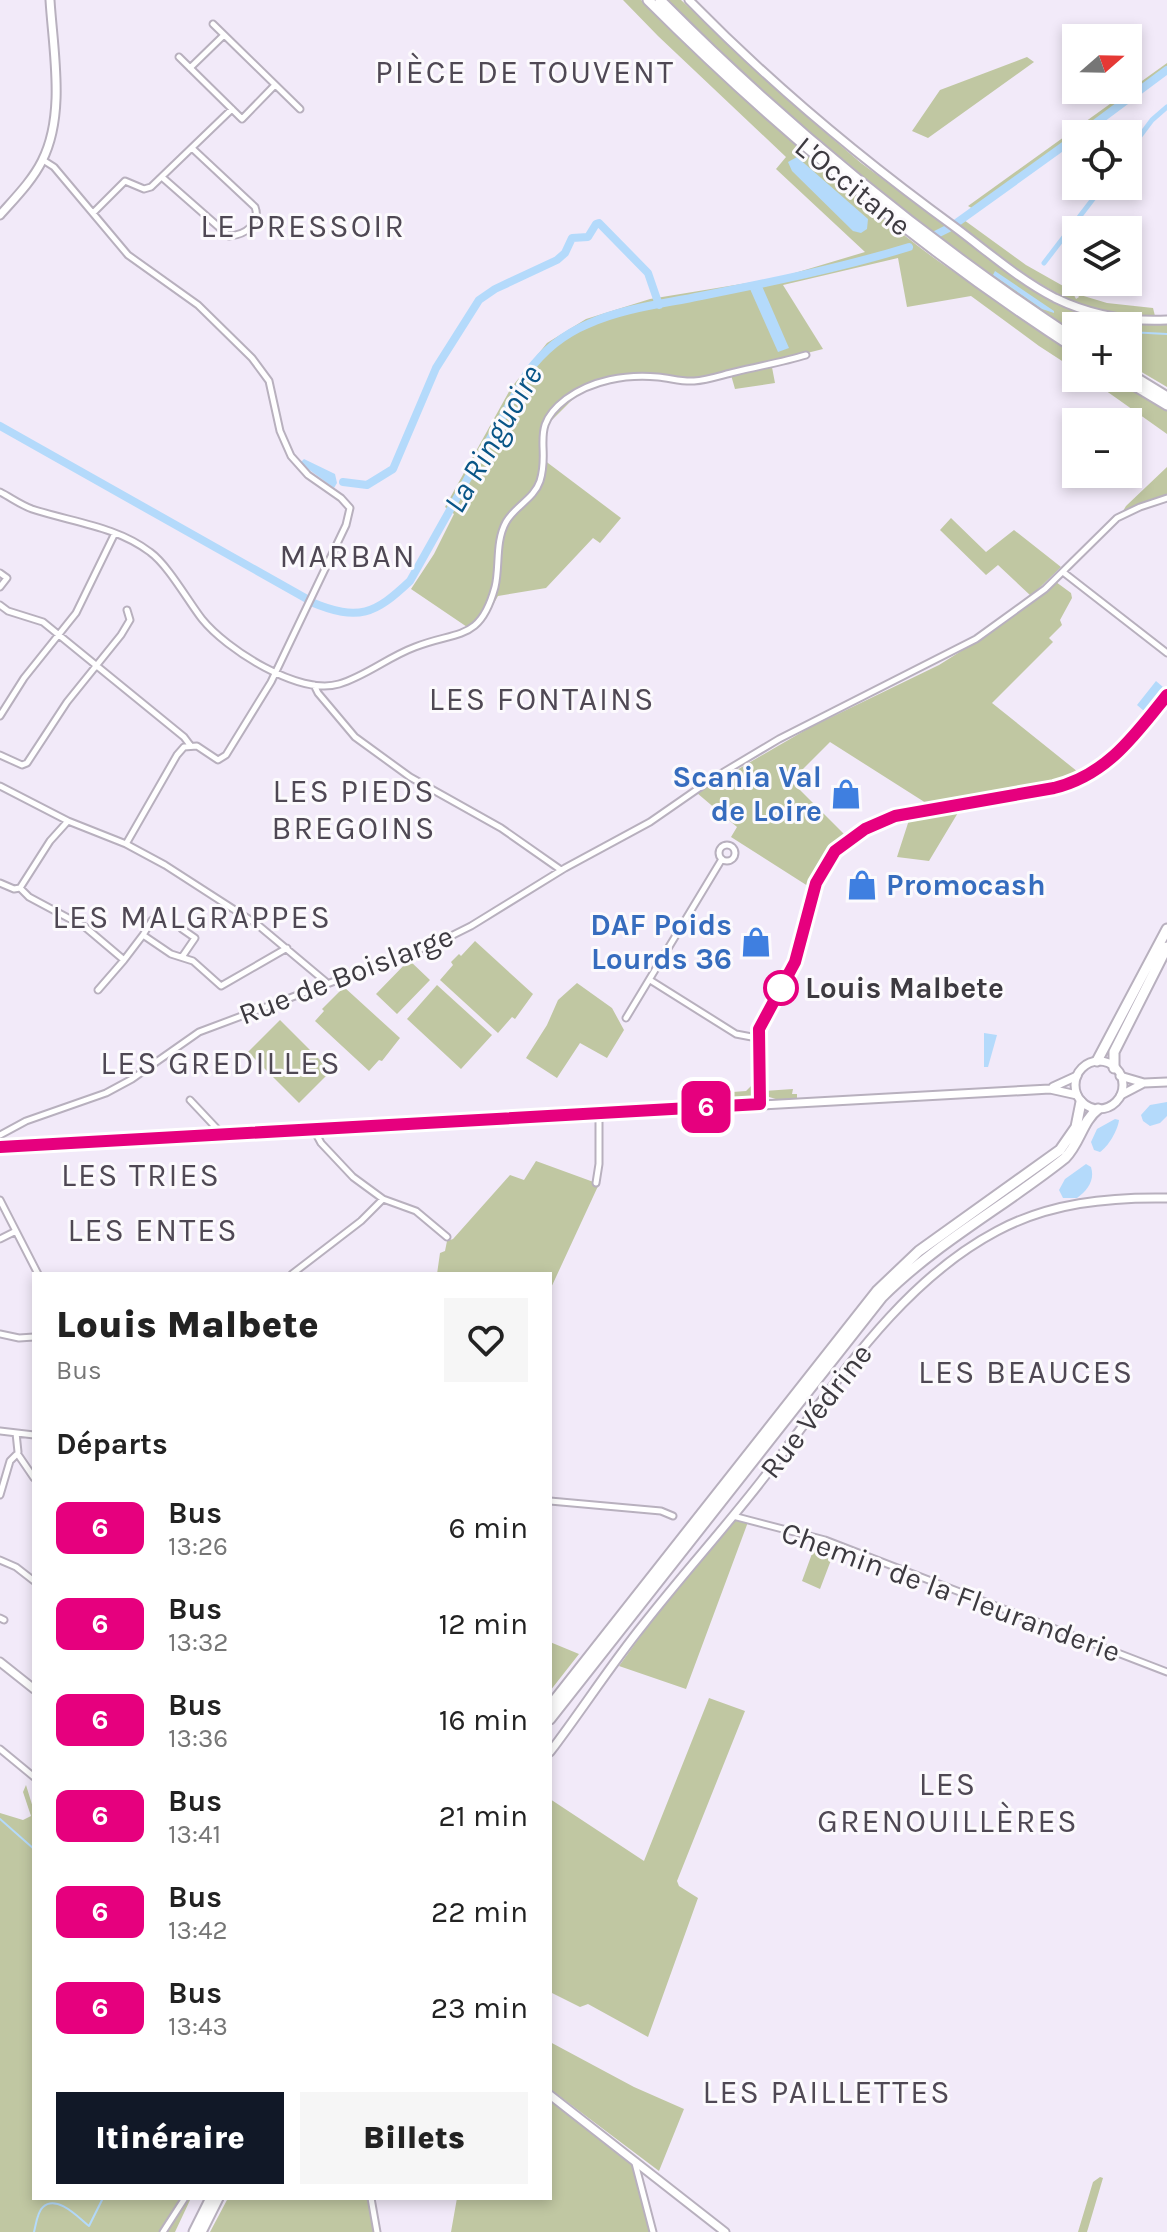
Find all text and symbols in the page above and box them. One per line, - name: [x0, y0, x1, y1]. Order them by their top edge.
- north arrow: [1062, 24, 1142, 104]
- map controls: [1062, 24, 1142, 488]
- district label: PIÈCE DE TOUVENT: [375, 52, 675, 91]
- button: locate: [1062, 120, 1142, 200]
- street label: L'Occitane: [788, 128, 918, 244]
- district label: LE PRESSOIR: [200, 208, 406, 245]
- button: layers: [1062, 216, 1142, 296]
- button: +: [1062, 312, 1142, 392]
- water label: La Ringuoire: [436, 359, 550, 519]
- button: −: [1062, 408, 1142, 488]
- district label: MARBAN: [279, 538, 417, 575]
- district label: LES FONTAINS: [429, 681, 655, 718]
- place label: Scania Val de Loire: [672, 759, 822, 829]
- district label: LES PIEDS BREGOINS: [272, 773, 436, 847]
- shop icon: Scania Val de Loire: [829, 777, 863, 811]
- place label: Promocash: [886, 867, 1046, 903]
- shop icon: Promocash: [845, 868, 879, 902]
- district label: LES MALGRAPPES: [52, 899, 332, 936]
- place label: DAF Poids Lourds 36: [590, 907, 732, 977]
- street label: Rue de Boislarge: [234, 918, 458, 1032]
- shop icon: DAF Poids Lourds 36: [739, 925, 773, 959]
- place label: Louis Malbete: [805, 970, 1004, 1006]
- marker: Louis Malbete: [764, 971, 798, 1005]
- district label: LES GREDILLES: [100, 1045, 342, 1082]
- line badge: 6: [680, 1081, 732, 1133]
- text: 6: [698, 1090, 715, 1123]
- district label: LES TRIES: [61, 1157, 221, 1194]
- district label: LES ENTES: [67, 1212, 239, 1249]
- button: heart: [444, 1298, 528, 1382]
- text: Louis Malbete: [56, 1302, 319, 1347]
- street label: Rue Védrine: [752, 1336, 880, 1486]
- district label: LES BEAUCES: [918, 1354, 1134, 1391]
- text: Bus: [56, 1355, 102, 1386]
- text: Départs: [56, 1426, 168, 1462]
- text: Bus: [168, 1495, 222, 1531]
- text: 6 min: [449, 1510, 528, 1546]
- text: 6: [92, 1511, 109, 1544]
- street label: Chemin de la Fleuranderie: [777, 1514, 1125, 1670]
- text: 13:26: [168, 1531, 228, 1562]
- text: Bus: [168, 1591, 222, 1627]
- text: 12 min: [438, 1606, 528, 1642]
- text: 6: [92, 1607, 109, 1640]
- text: 13:32: [168, 1627, 228, 1658]
- text: Bus: [168, 1687, 222, 1723]
- text: 16 min: [439, 1702, 528, 1738]
- text: 6: [92, 1703, 109, 1736]
- text: 13:36: [168, 1723, 228, 1754]
- district label: LES GRENOUILLÈRES: [817, 1766, 1079, 1840]
- text: Bus: [168, 1783, 222, 1819]
- text: 21 min: [438, 1798, 528, 1834]
- text: 6: [92, 1799, 109, 1832]
- text: 13:41: [168, 1819, 221, 1850]
- text: Bus: [168, 1879, 222, 1915]
- text: 22 min: [431, 1894, 528, 1930]
- text: 6: [92, 1895, 109, 1928]
- text: 13:42: [168, 1915, 228, 1946]
- text: Bus: [168, 1975, 222, 2011]
- text: 23 min: [431, 1990, 528, 2026]
- text: 6: [92, 1991, 109, 2024]
- text: 13:43: [168, 2011, 228, 2042]
- district label: LES PAILLETTES: [703, 2074, 951, 2111]
- button: Itinéraire: [56, 2092, 284, 2184]
- button: Billets: [300, 2092, 528, 2184]

